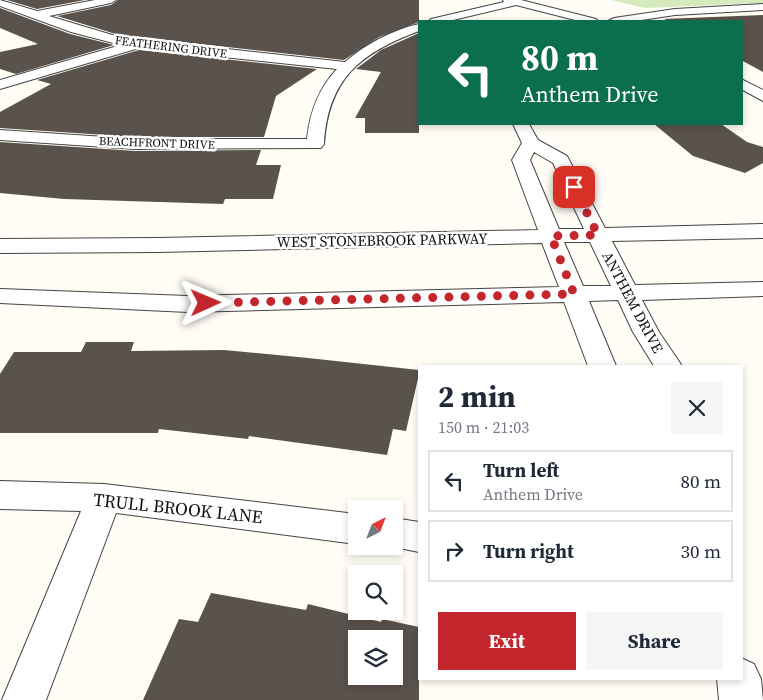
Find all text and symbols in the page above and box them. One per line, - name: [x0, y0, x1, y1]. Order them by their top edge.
- street label: FEATHERING DRIVE: [114, 32, 228, 62]
- text: 80 m: [521, 34, 598, 82]
- icon: left: [438, 40, 503, 105]
- text: Anthem Drive: [521, 79, 658, 109]
- street label: BEACHFRONT DRIVE: [99, 133, 215, 153]
- pin: [553, 166, 595, 208]
- icon: arrive: [560, 173, 588, 201]
- street label: WEST STONEBROOK PARKWAY: [276, 228, 488, 252]
- street label: ANTHEM DRIVE: [597, 247, 669, 357]
- position arrow: [179, 276, 231, 328]
- text: 2 min: [438, 376, 516, 417]
- button: close: [671, 382, 723, 434]
- text: 150 m · 21:03: [438, 416, 529, 438]
- text: Turn left: [483, 457, 559, 483]
- icon: left: [440, 467, 468, 495]
- text: 80 m: [680, 468, 721, 494]
- text: Anthem Drive: [483, 483, 583, 505]
- street label: TRULL BROOK LANE: [92, 487, 264, 529]
- north arrow: [348, 500, 402, 555]
- map controls: [348, 500, 403, 685]
- icon: right: [440, 537, 468, 565]
- text: Turn right: [483, 538, 574, 564]
- text: 30 m: [680, 538, 721, 564]
- button: search: [348, 565, 403, 620]
- button: Exit: [438, 612, 576, 670]
- button: Share: [586, 612, 723, 670]
- button: layers: [348, 630, 403, 685]

